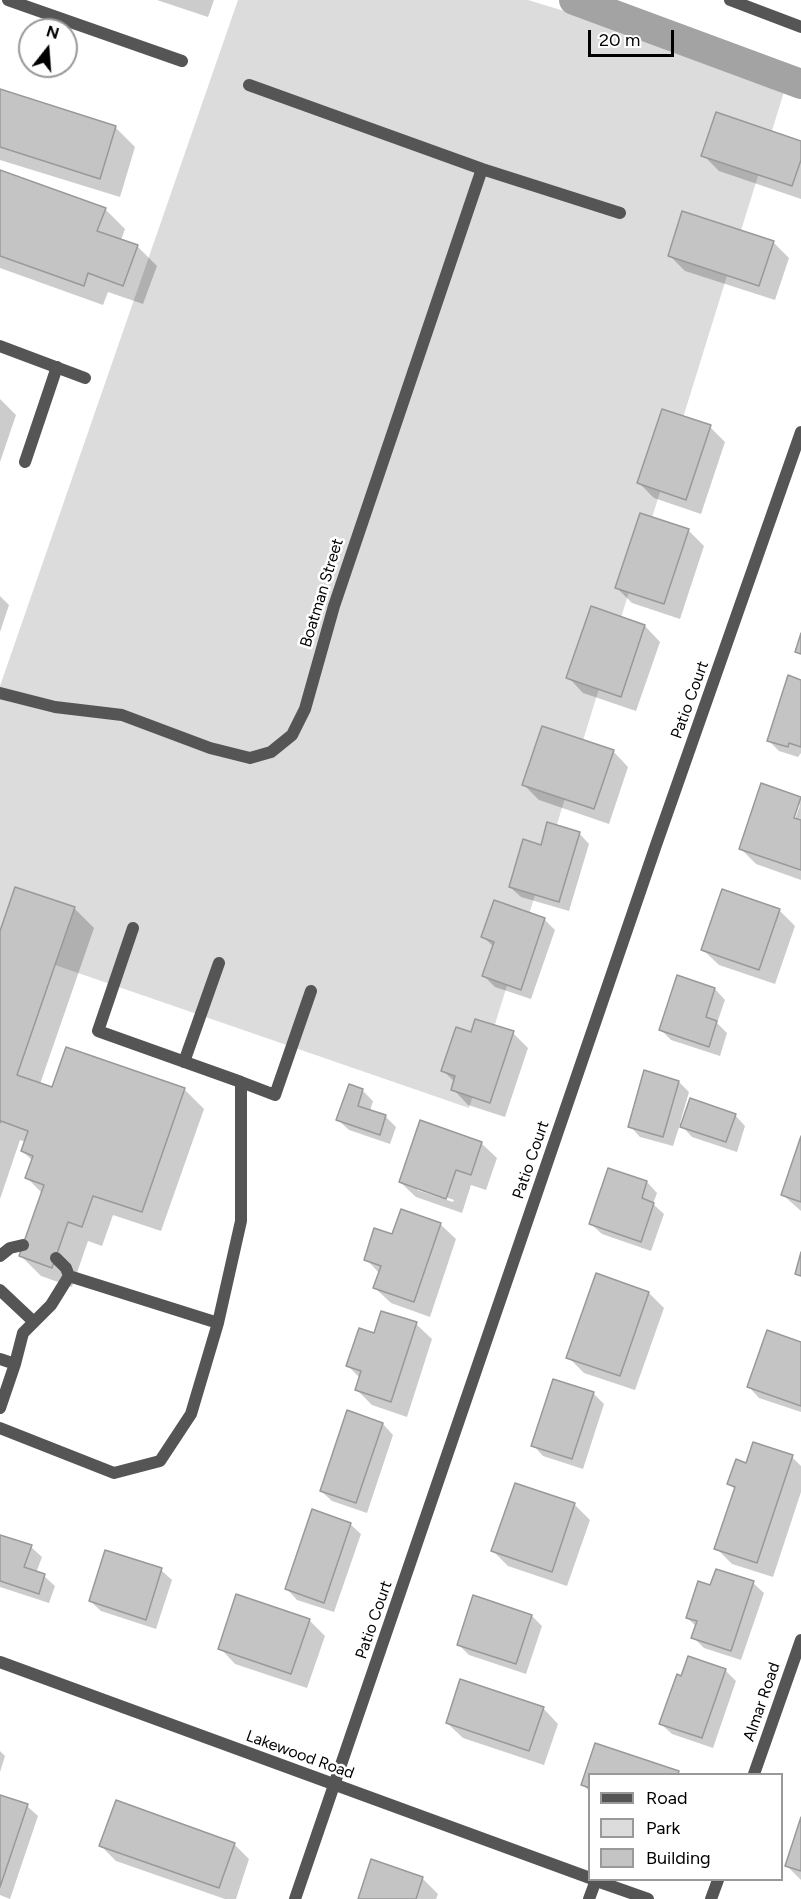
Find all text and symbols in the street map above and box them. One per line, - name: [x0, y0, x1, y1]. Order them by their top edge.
- north arrow: [18, 18, 78, 78]
- scale bar: [591, 18, 676, 56]
- text: N: [44, 21, 62, 43]
- text: 20 m: [599, 29, 640, 51]
- street label: Boatman Street: [296, 536, 348, 650]
- street label: Patio Court: [667, 658, 713, 742]
- street label: Patio Court: [509, 1118, 553, 1202]
- street label: Patio Court: [352, 1578, 396, 1662]
- street label: Almar Road: [740, 1660, 784, 1744]
- street label: Lakewood Road: [243, 1727, 357, 1783]
- legend: [588, 1773, 783, 1881]
- text: Road: [646, 1787, 687, 1809]
- text: Park: [646, 1817, 680, 1839]
- text: Building: [646, 1847, 711, 1869]

